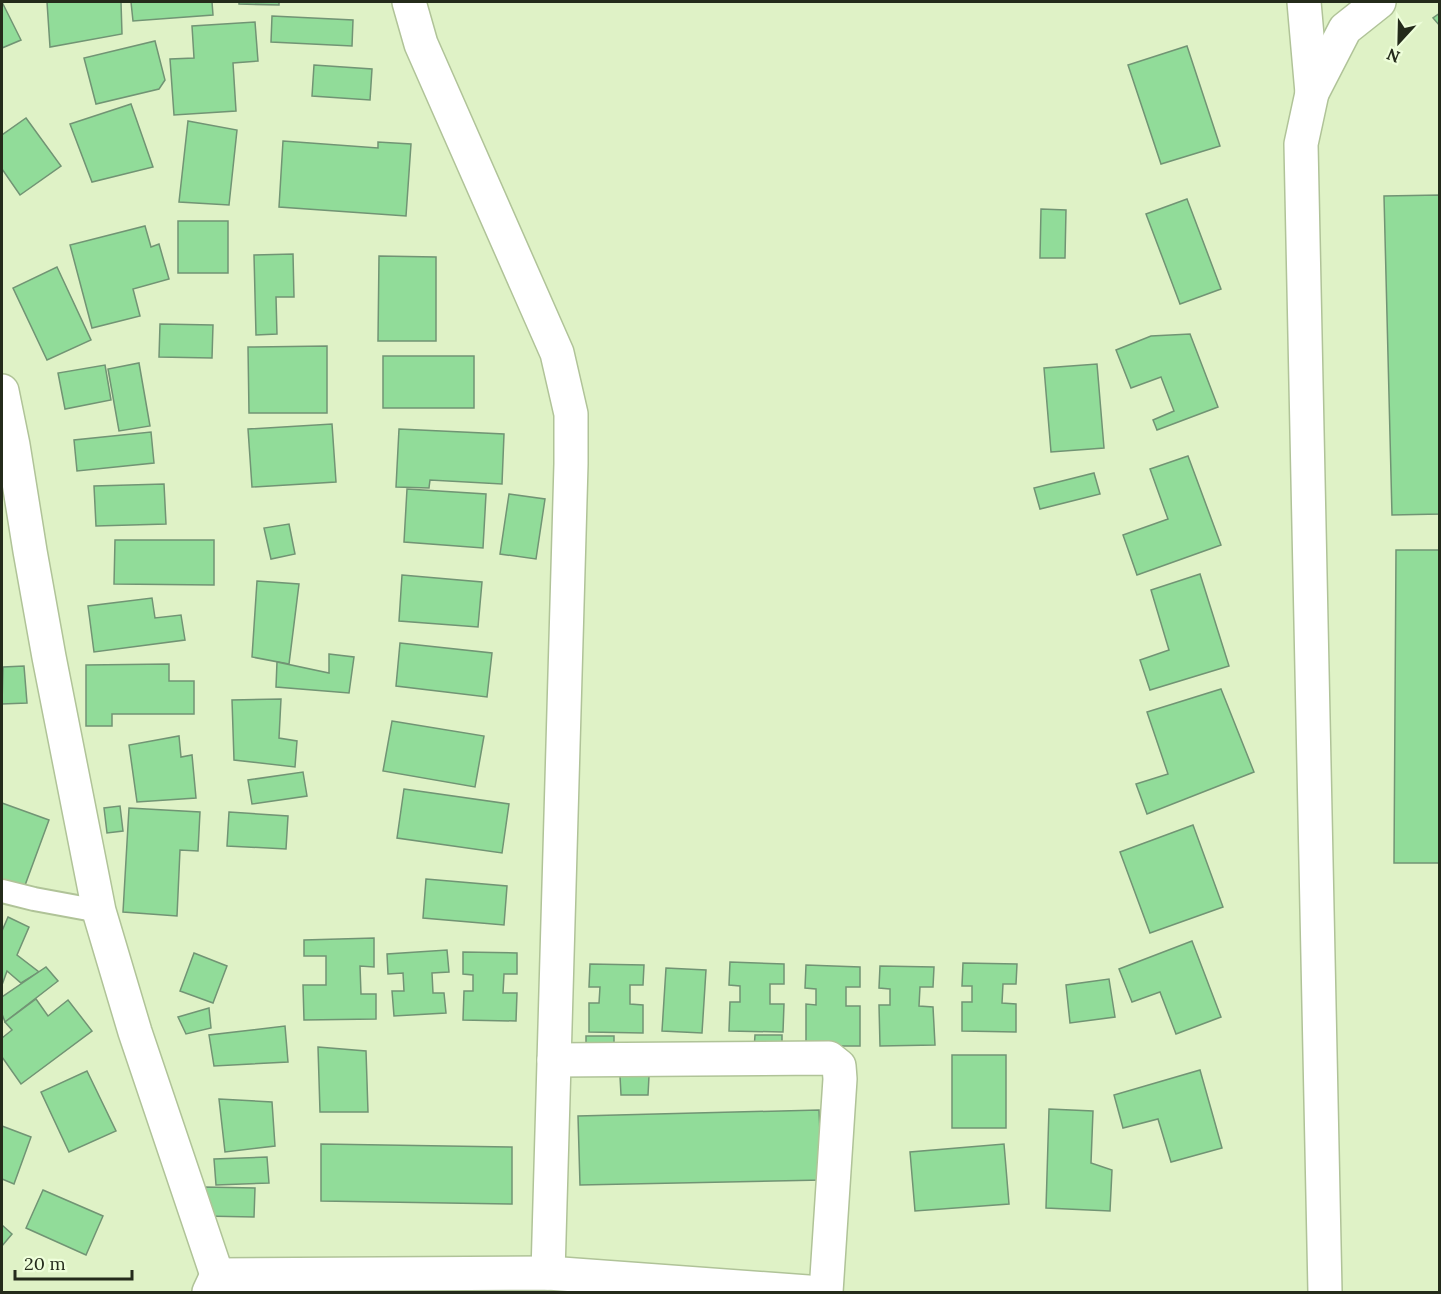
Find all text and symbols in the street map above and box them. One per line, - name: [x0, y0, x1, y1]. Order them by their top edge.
- north arrow: [1369, 12, 1429, 72]
- text: N: [1384, 44, 1403, 67]
- scale bar: [15, 1243, 132, 1281]
- text: 20 m: [24, 1252, 66, 1275]

